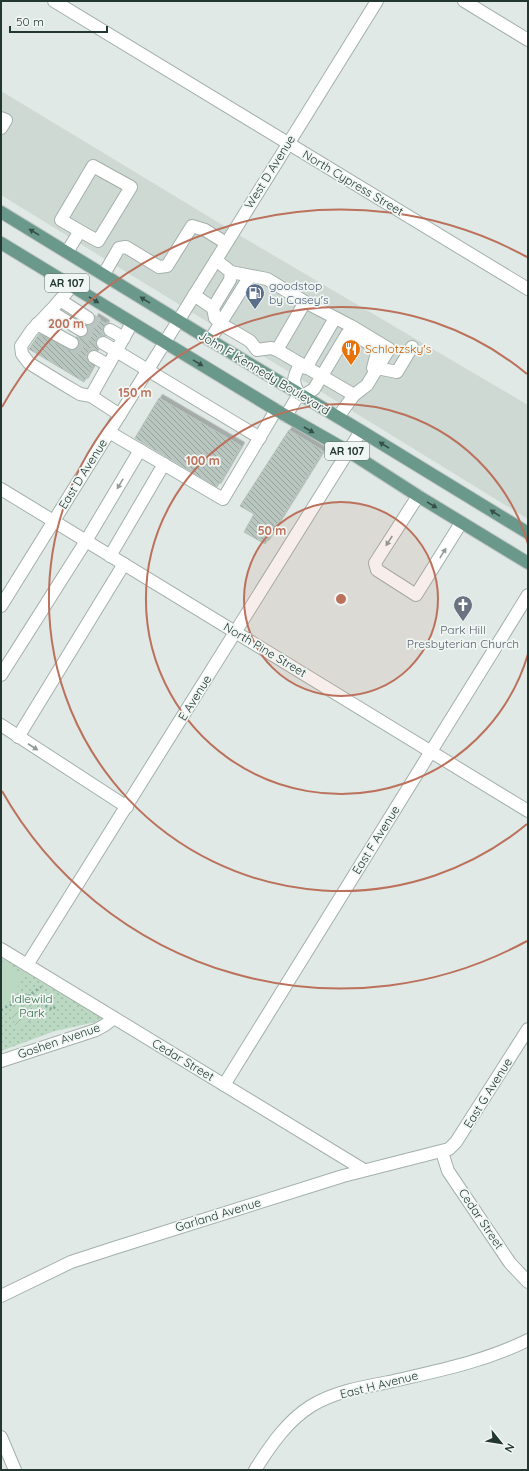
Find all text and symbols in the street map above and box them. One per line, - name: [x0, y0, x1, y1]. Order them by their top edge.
- scale bar: [10, 8, 107, 34]
- text: 50 m: [16, 14, 44, 29]
- street label: West D Avenue: [241, 132, 298, 211]
- street label: North Cypress Street: [300, 146, 406, 219]
- one-way arrow: [28, 229, 40, 236]
- road number: AR 107: [45, 274, 89, 292]
- place label: goodstop by Casey's: [269, 278, 329, 307]
- fuel station icon: goodstop by Casey's: [244, 282, 266, 310]
- one-way arrow: [89, 296, 99, 304]
- one-way arrow: [140, 296, 150, 304]
- text: 200 m: [48, 316, 84, 331]
- street label: John F Kennedy Boulevard: [196, 327, 333, 418]
- restaurant icon: Schlotzsky's: [340, 338, 362, 366]
- place label: Schlotzsky's: [365, 341, 432, 356]
- one-way arrow: [192, 359, 204, 366]
- text: 150 m: [118, 385, 152, 400]
- one-way arrow: [303, 426, 315, 433]
- street label: East D Avenue: [55, 436, 110, 512]
- one-way arrow: [378, 441, 390, 448]
- road number: AR 107: [325, 442, 369, 460]
- text: 100 m: [186, 453, 220, 468]
- one-way arrow: [117, 478, 124, 490]
- one-way arrow: [427, 501, 437, 509]
- one-way arrow: [489, 509, 501, 516]
- text: 50 m: [258, 523, 286, 538]
- one-way arrow: [385, 536, 393, 546]
- one-way arrow: [439, 547, 446, 559]
- centre of rings: [334, 592, 348, 606]
- church icon: Park Hill Presbyterian Church: [452, 594, 474, 622]
- street label: North Pine Street: [221, 619, 310, 680]
- place label: Park Hill Presbyterian Church: [407, 622, 519, 651]
- street label: E Avenue: [175, 672, 215, 723]
- one-way arrow: [27, 743, 39, 750]
- street label: East F Avenue: [349, 802, 403, 877]
- park label: Idlewild Park: [11, 991, 53, 1020]
- street label: Goshen Avenue: [16, 1019, 102, 1062]
- street label: Cedar Street: [149, 1035, 217, 1084]
- street label: East G Avenue: [460, 1055, 515, 1131]
- street label: Cedar Street: [456, 1186, 507, 1252]
- street label: Garland Avenue: [173, 1194, 263, 1235]
- street label: East H Avenue: [338, 1368, 420, 1401]
- north arrow: [481, 1423, 521, 1463]
- text: N: [502, 1441, 518, 1455]

